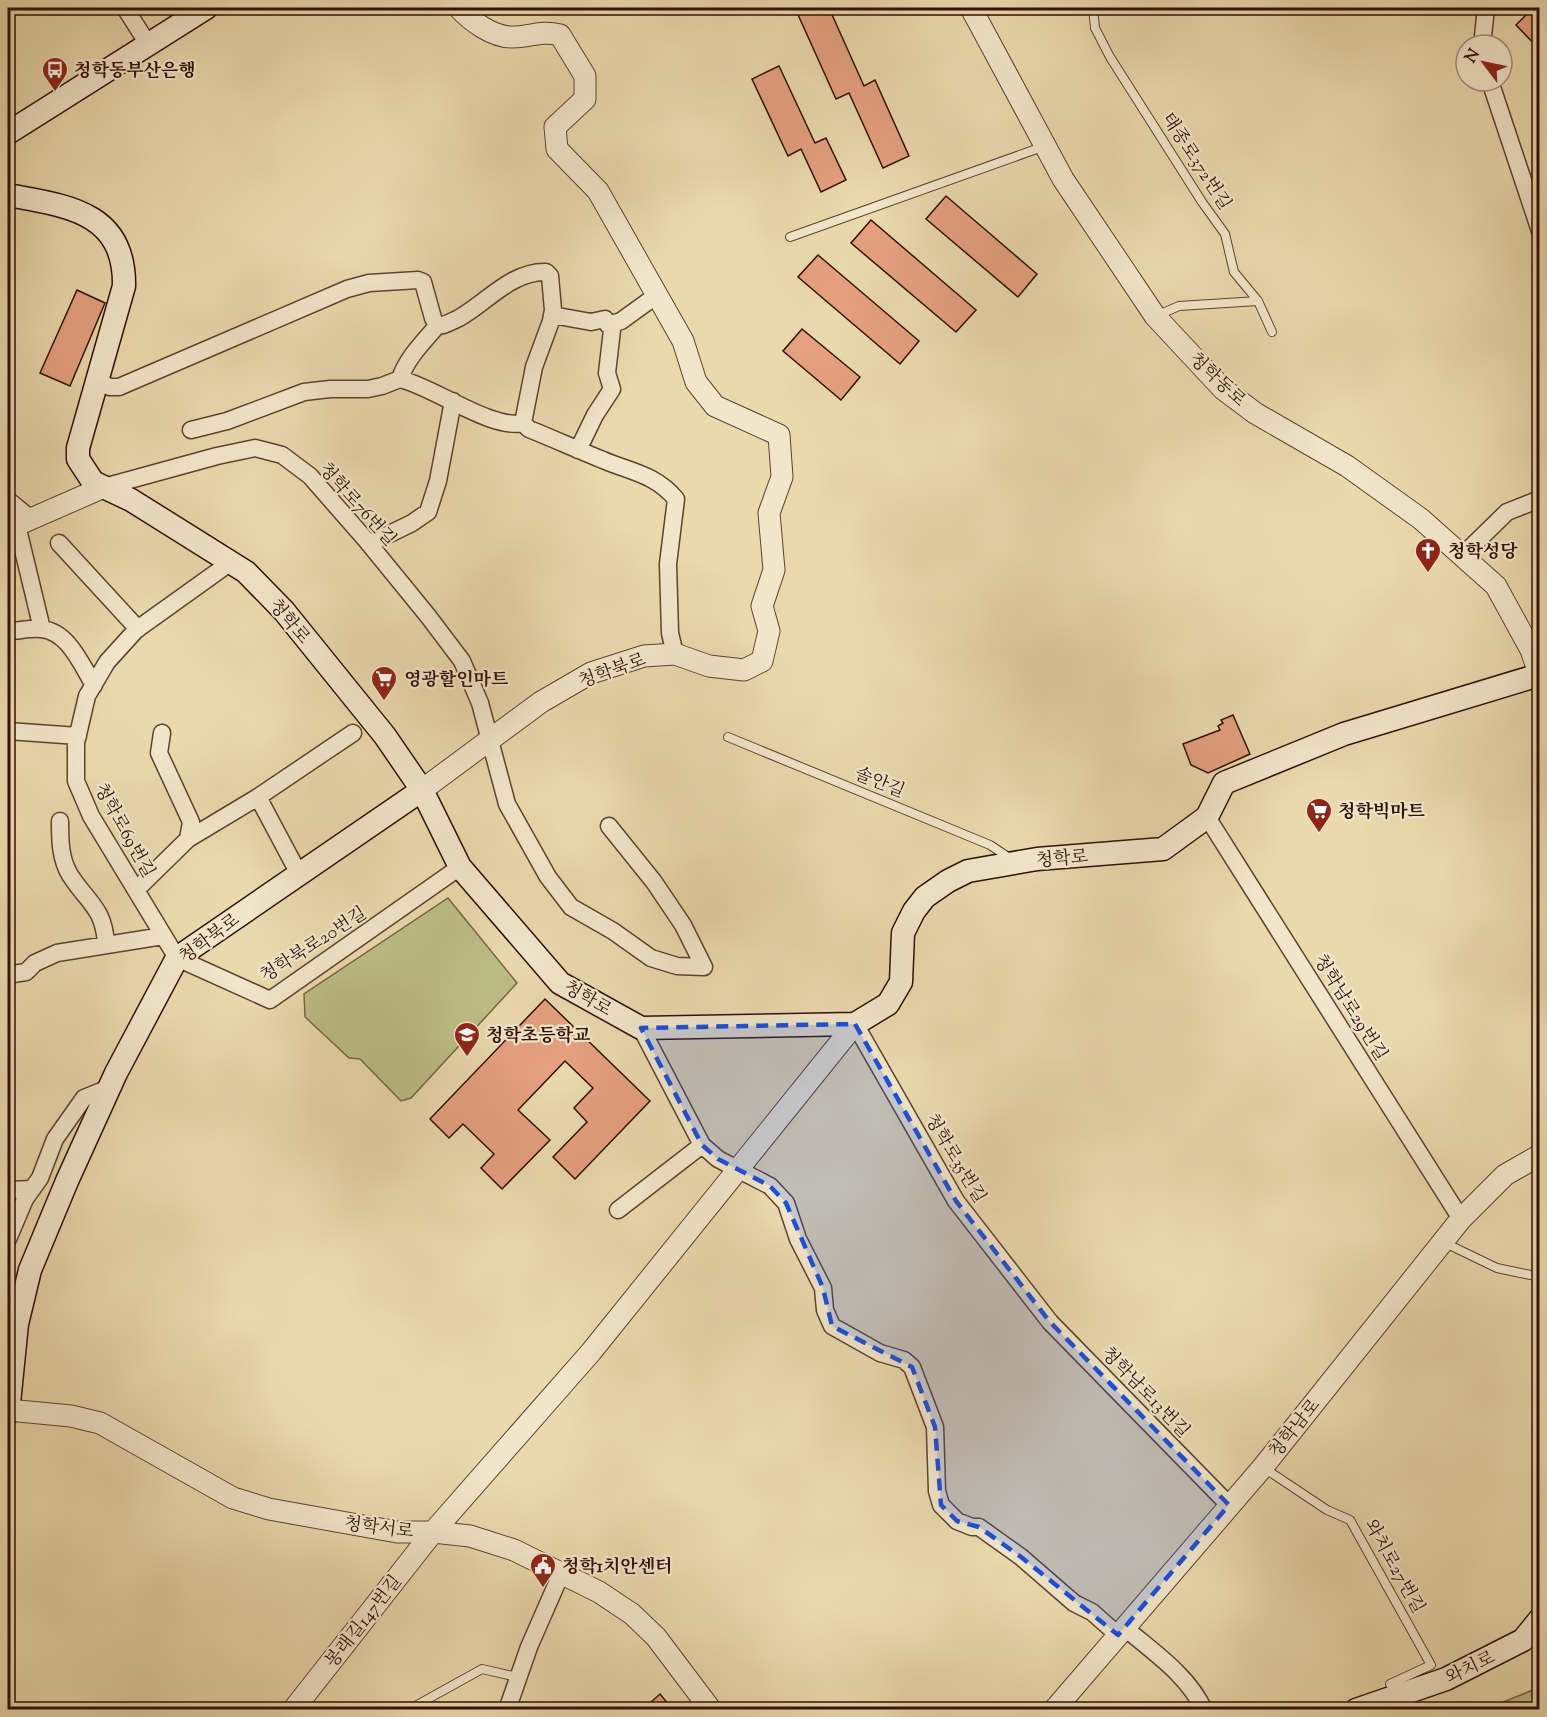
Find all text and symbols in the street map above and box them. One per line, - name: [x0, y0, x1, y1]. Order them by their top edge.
- north arrow: [1454, 33, 1514, 93]
- text: N: [1460, 45, 1487, 68]
- bus stop icon: 청학동부산은행: [40, 55, 70, 93]
- place label: 청학동부산은행: [74, 59, 196, 85]
- street label: 태종로372번길: [1154, 108, 1237, 216]
- street label: 청학동로: [1182, 347, 1251, 414]
- street label: 청학로76번길: [312, 458, 401, 553]
- church icon: 청학성당: [1413, 536, 1443, 574]
- place label: 청학성당: [1448, 540, 1518, 566]
- street label: 청학로: [262, 594, 315, 651]
- street label: 청학북로: [576, 648, 650, 696]
- supermarket icon: 영광할인마트: [369, 664, 399, 702]
- place label: 영광할인마트: [404, 668, 509, 694]
- street label: 솔안길: [850, 762, 908, 806]
- street label: 청학로69번길: [87, 779, 160, 883]
- supermarket icon: 청학빅마트: [1304, 796, 1334, 834]
- place label: 청학빅마트: [1338, 800, 1426, 826]
- street label: 청학로: [1035, 845, 1089, 875]
- street label: 청학북로20번길: [256, 901, 372, 990]
- street label: 청학북로: [175, 908, 246, 971]
- street label: 청학남로29번길: [1306, 950, 1393, 1066]
- street label: 청학로: [558, 975, 616, 1024]
- school or university icon: 청학초등학교: [452, 1020, 482, 1058]
- place label: 청학초등학교: [486, 1024, 591, 1050]
- street label: 청학로35번길: [917, 1109, 991, 1209]
- street label: 청학남로13번길: [1094, 1342, 1195, 1445]
- street label: 청학남로: [1264, 1394, 1328, 1464]
- street label: 청학서로: [343, 1512, 415, 1546]
- street label: 와치로27번길: [1357, 1515, 1430, 1619]
- public building icon: 청학1치안센터: [528, 1551, 558, 1589]
- place label: 청학1치안센터: [562, 1555, 672, 1581]
- street label: 봉래길147번길: [320, 1570, 409, 1674]
- street label: 와치로: [1442, 1646, 1500, 1692]

